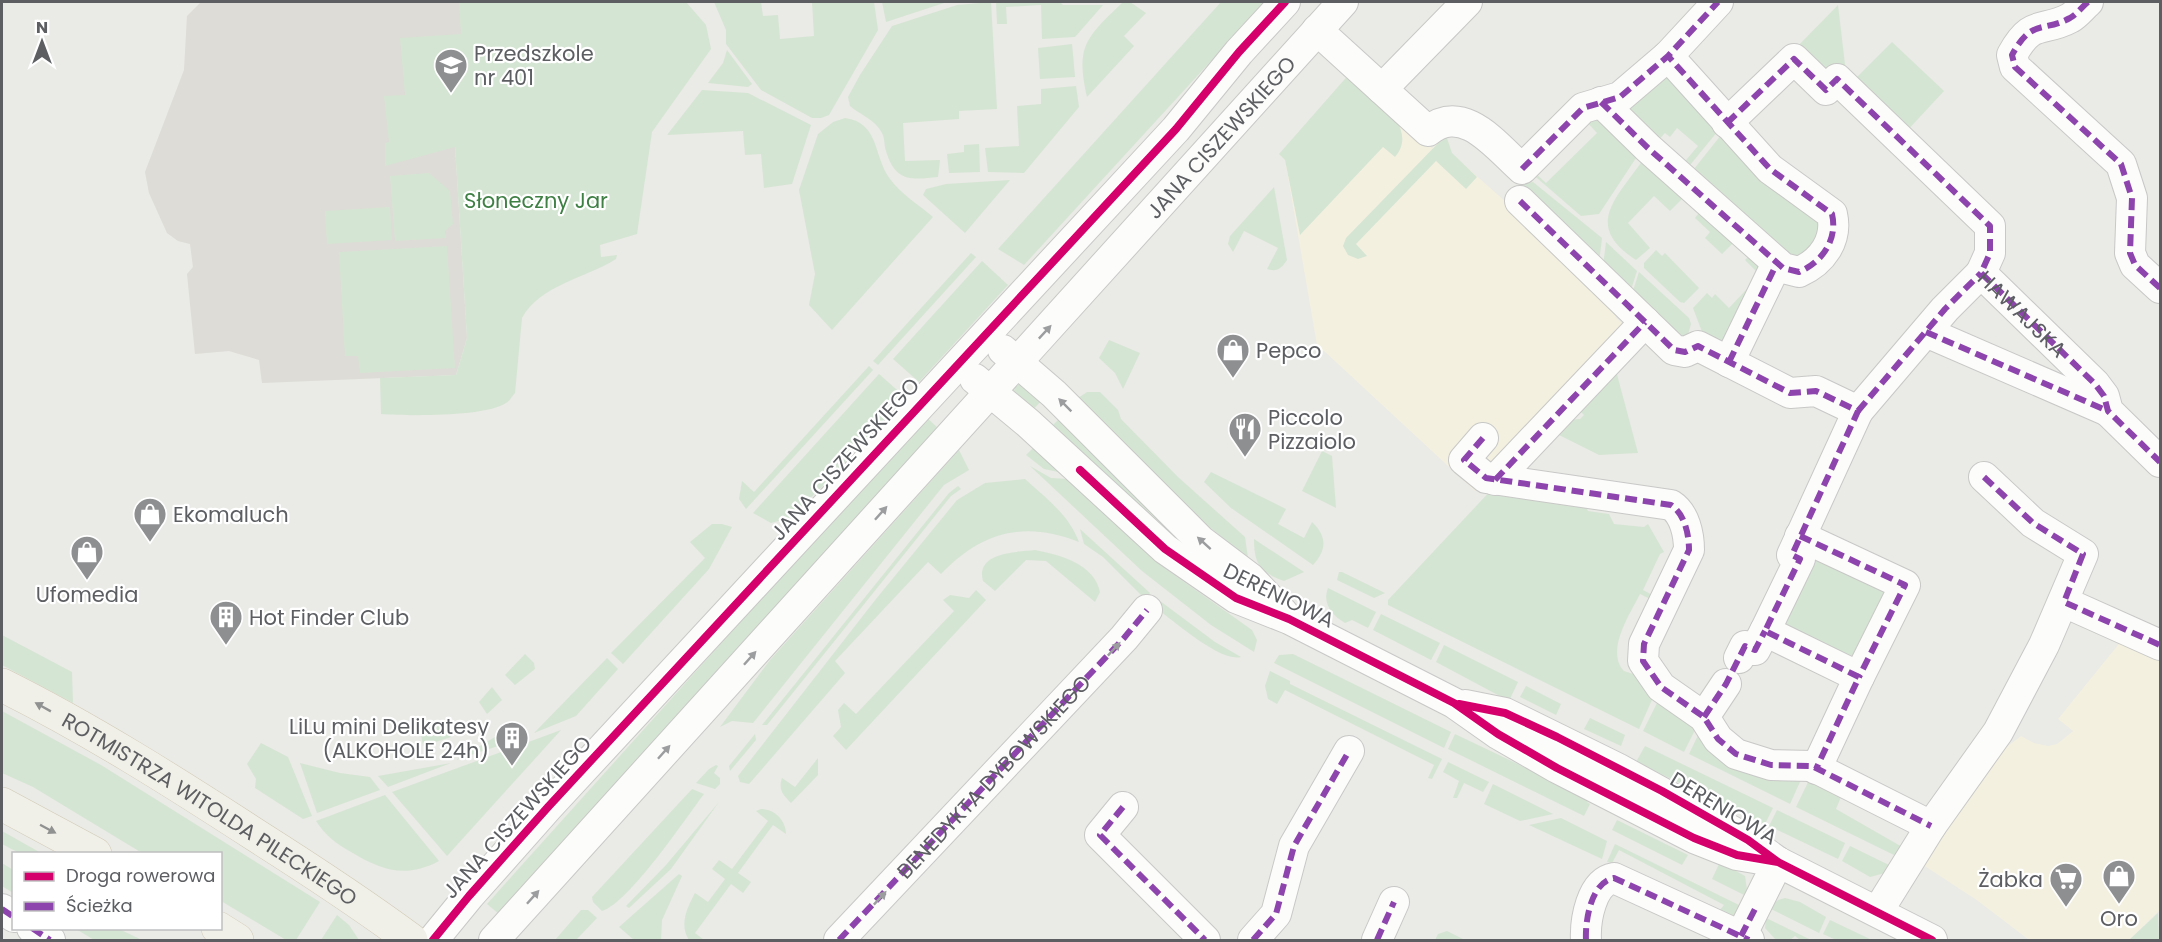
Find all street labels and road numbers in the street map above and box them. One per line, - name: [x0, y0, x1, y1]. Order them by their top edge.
- street label: JANA CISZEWSKIEGO: [1140, 50, 1302, 225]
- street label: HAWAJSKA: [1972, 264, 2073, 364]
- street label: JANA CISZEWSKIEGO: [764, 371, 926, 547]
- street label: DERENIOWA: [1219, 556, 1339, 634]
- street label: BENEDYKTA DYBOWSKIEGO: [890, 668, 1097, 885]
- street label: ROTMISTRZA WITOLDA PILECKIEGO: [57, 705, 363, 912]
- street label: JANA CISZEWSKIEGO: [436, 729, 598, 905]
- street label: DERENIOWA: [1665, 765, 1783, 851]

